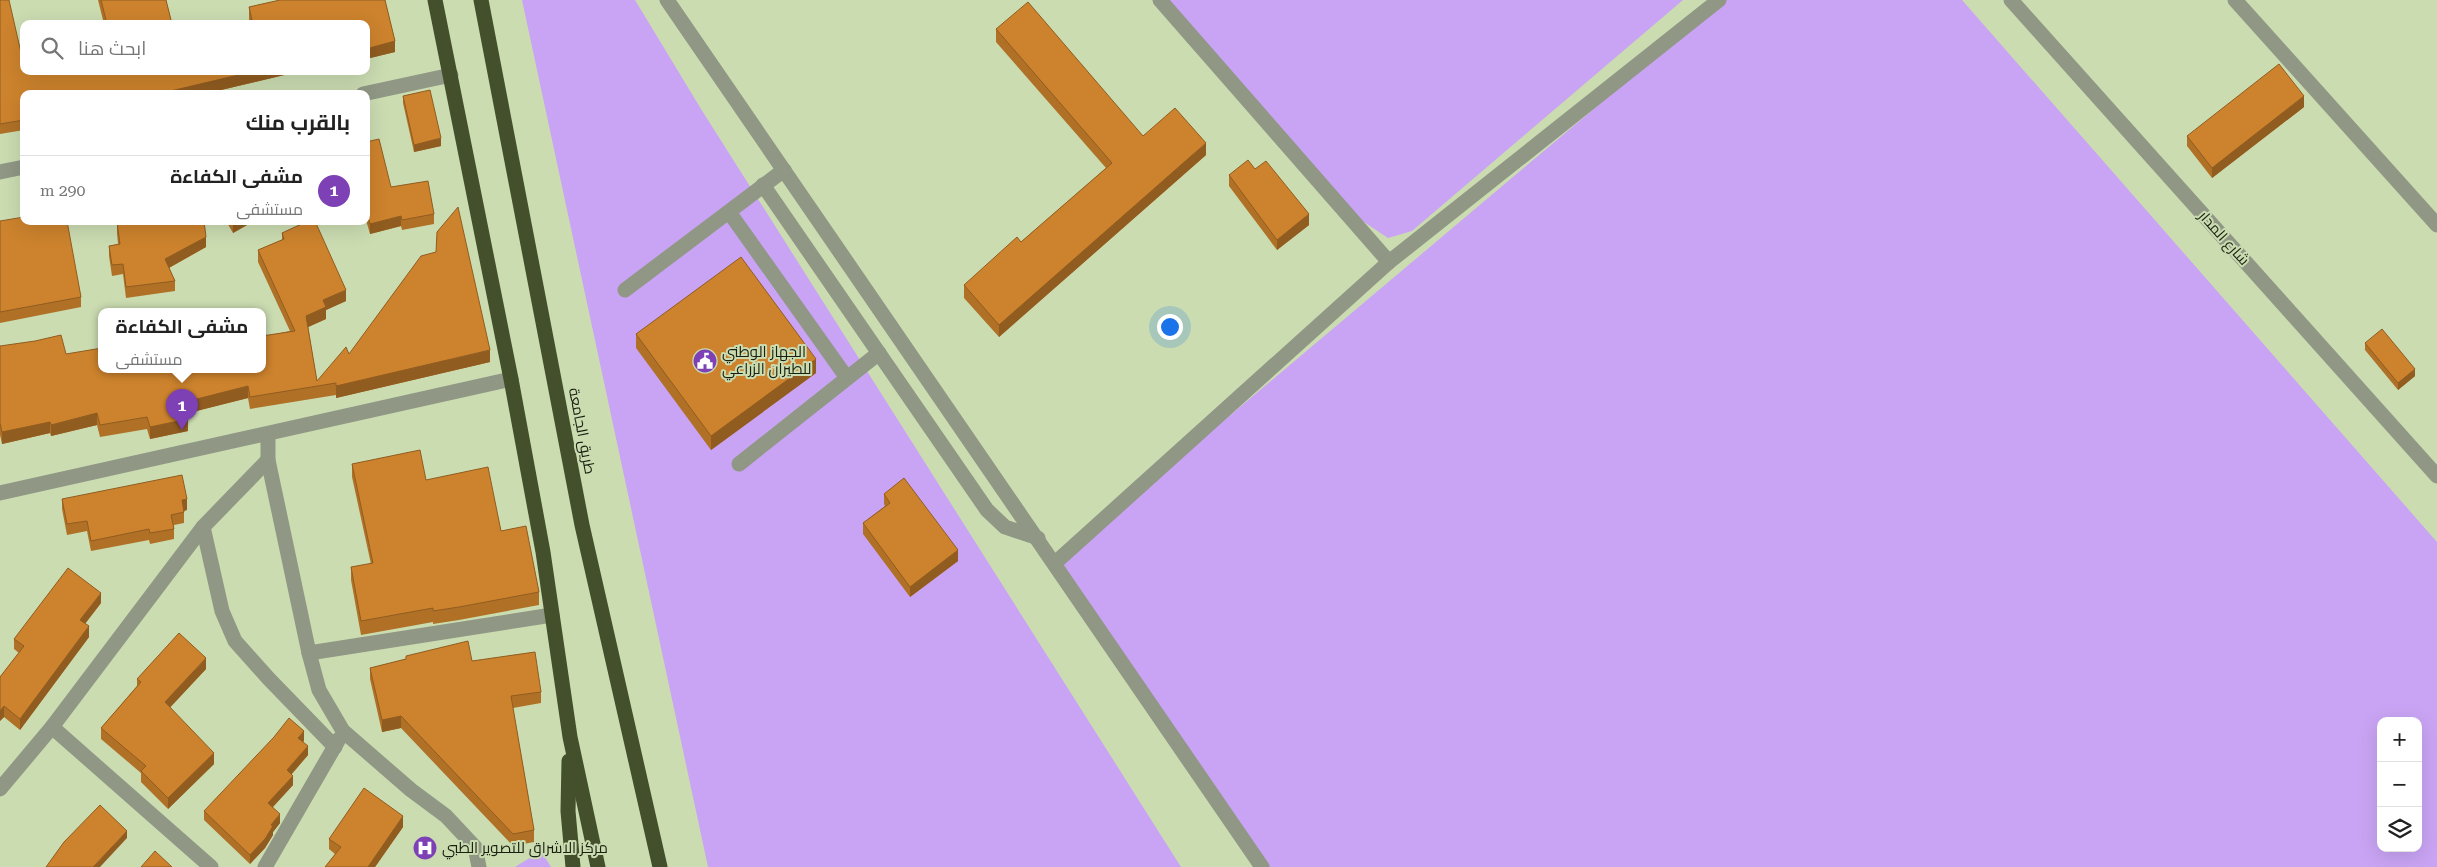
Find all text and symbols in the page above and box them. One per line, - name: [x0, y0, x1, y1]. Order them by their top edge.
- search box: [20, 20, 370, 75]
- icon: search: [38, 34, 66, 62]
- text: ابحث هنا: [78, 37, 146, 60]
- text: بالقرب منك: [246, 111, 350, 135]
- text: مشفى الكفاءة: [170, 165, 303, 188]
- text: 290 m: [40, 181, 86, 200]
- text: 1: [330, 181, 338, 200]
- text: مستشفى: [236, 200, 303, 219]
- street label: شارع المدار: [2193, 206, 2253, 270]
- popup: [98, 308, 266, 373]
- your location: [1157, 314, 1183, 340]
- text: مشفى الكفاءة: [116, 315, 248, 338]
- place label: الجهاز الوطني للطيران الزراعي: [722, 343, 811, 381]
- public building icon: الجهاز الوطني للطيران الزراعي: [692, 348, 718, 374]
- text: مستشفى: [116, 350, 182, 369]
- street label: طريق الجامعة: [564, 386, 599, 476]
- pin: 1: [166, 389, 198, 430]
- map controls: [2377, 717, 2422, 852]
- button: +: [2377, 717, 2422, 762]
- button: −: [2377, 762, 2422, 807]
- button: layers: [2377, 807, 2422, 852]
- hospital icon: مركز الاشراق للتصوير الطبي: [412, 835, 438, 861]
- place label: مركز الاشراق للتصوير الطبي: [442, 839, 608, 860]

